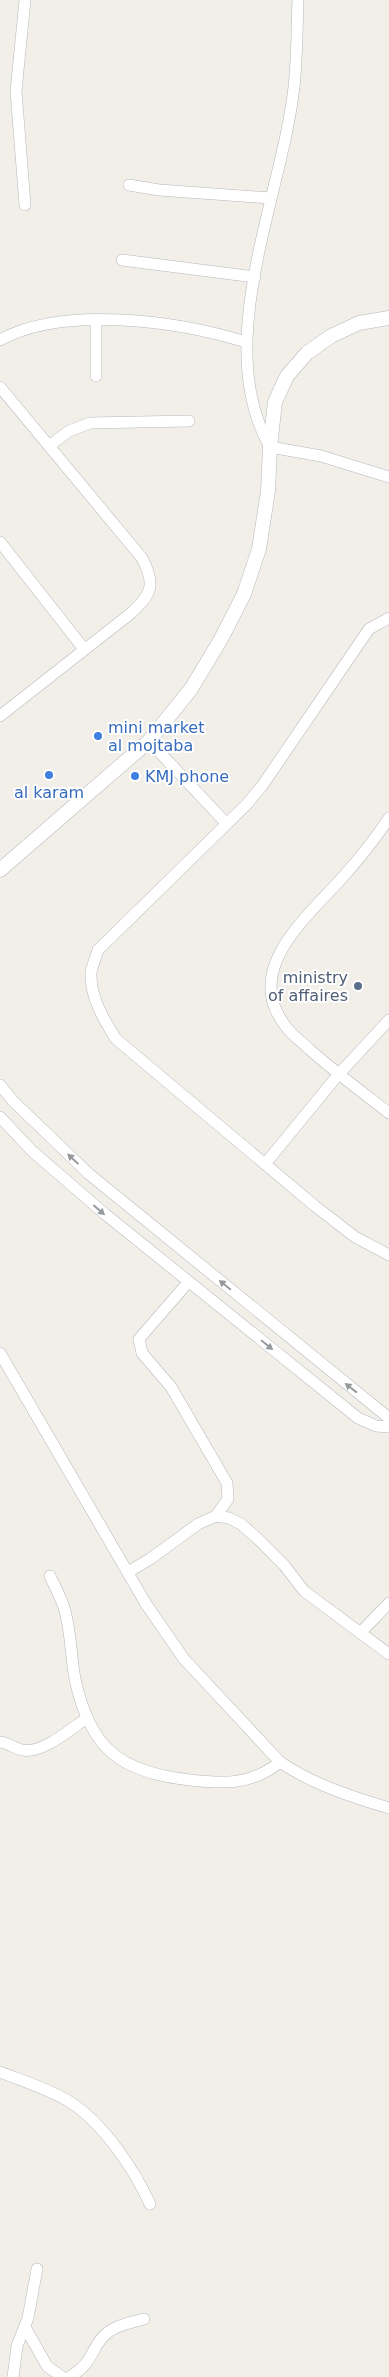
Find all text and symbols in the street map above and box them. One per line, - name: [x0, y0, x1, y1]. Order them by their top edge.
- place label: mini market al mojtaba: [108, 718, 204, 755]
- marker: mini market al mojtaba: [92, 730, 104, 742]
- place label: KMJ phone: [145, 767, 229, 786]
- marker: al karam: [43, 769, 55, 781]
- marker: KMJ phone: [129, 770, 141, 782]
- place label: al karam: [14, 783, 84, 802]
- place label: ministry of affaires: [268, 968, 348, 1005]
- marker: ministry of affaires: [352, 980, 364, 992]
- one-way arrow: [68, 1153, 80, 1165]
- one-way arrow: [93, 1204, 106, 1215]
- one-way arrow: [219, 1280, 232, 1291]
- one-way arrow: [260, 1339, 273, 1350]
- one-way arrow: [344, 1383, 358, 1393]

